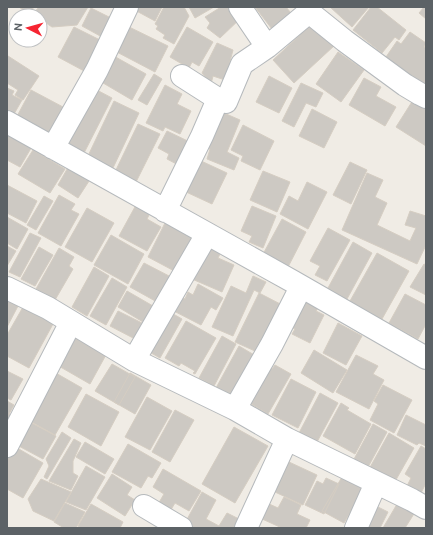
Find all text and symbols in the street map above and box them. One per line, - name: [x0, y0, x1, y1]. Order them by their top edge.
- north arrow: [8, 8, 48, 48]
- text: N: [12, 22, 24, 32]

